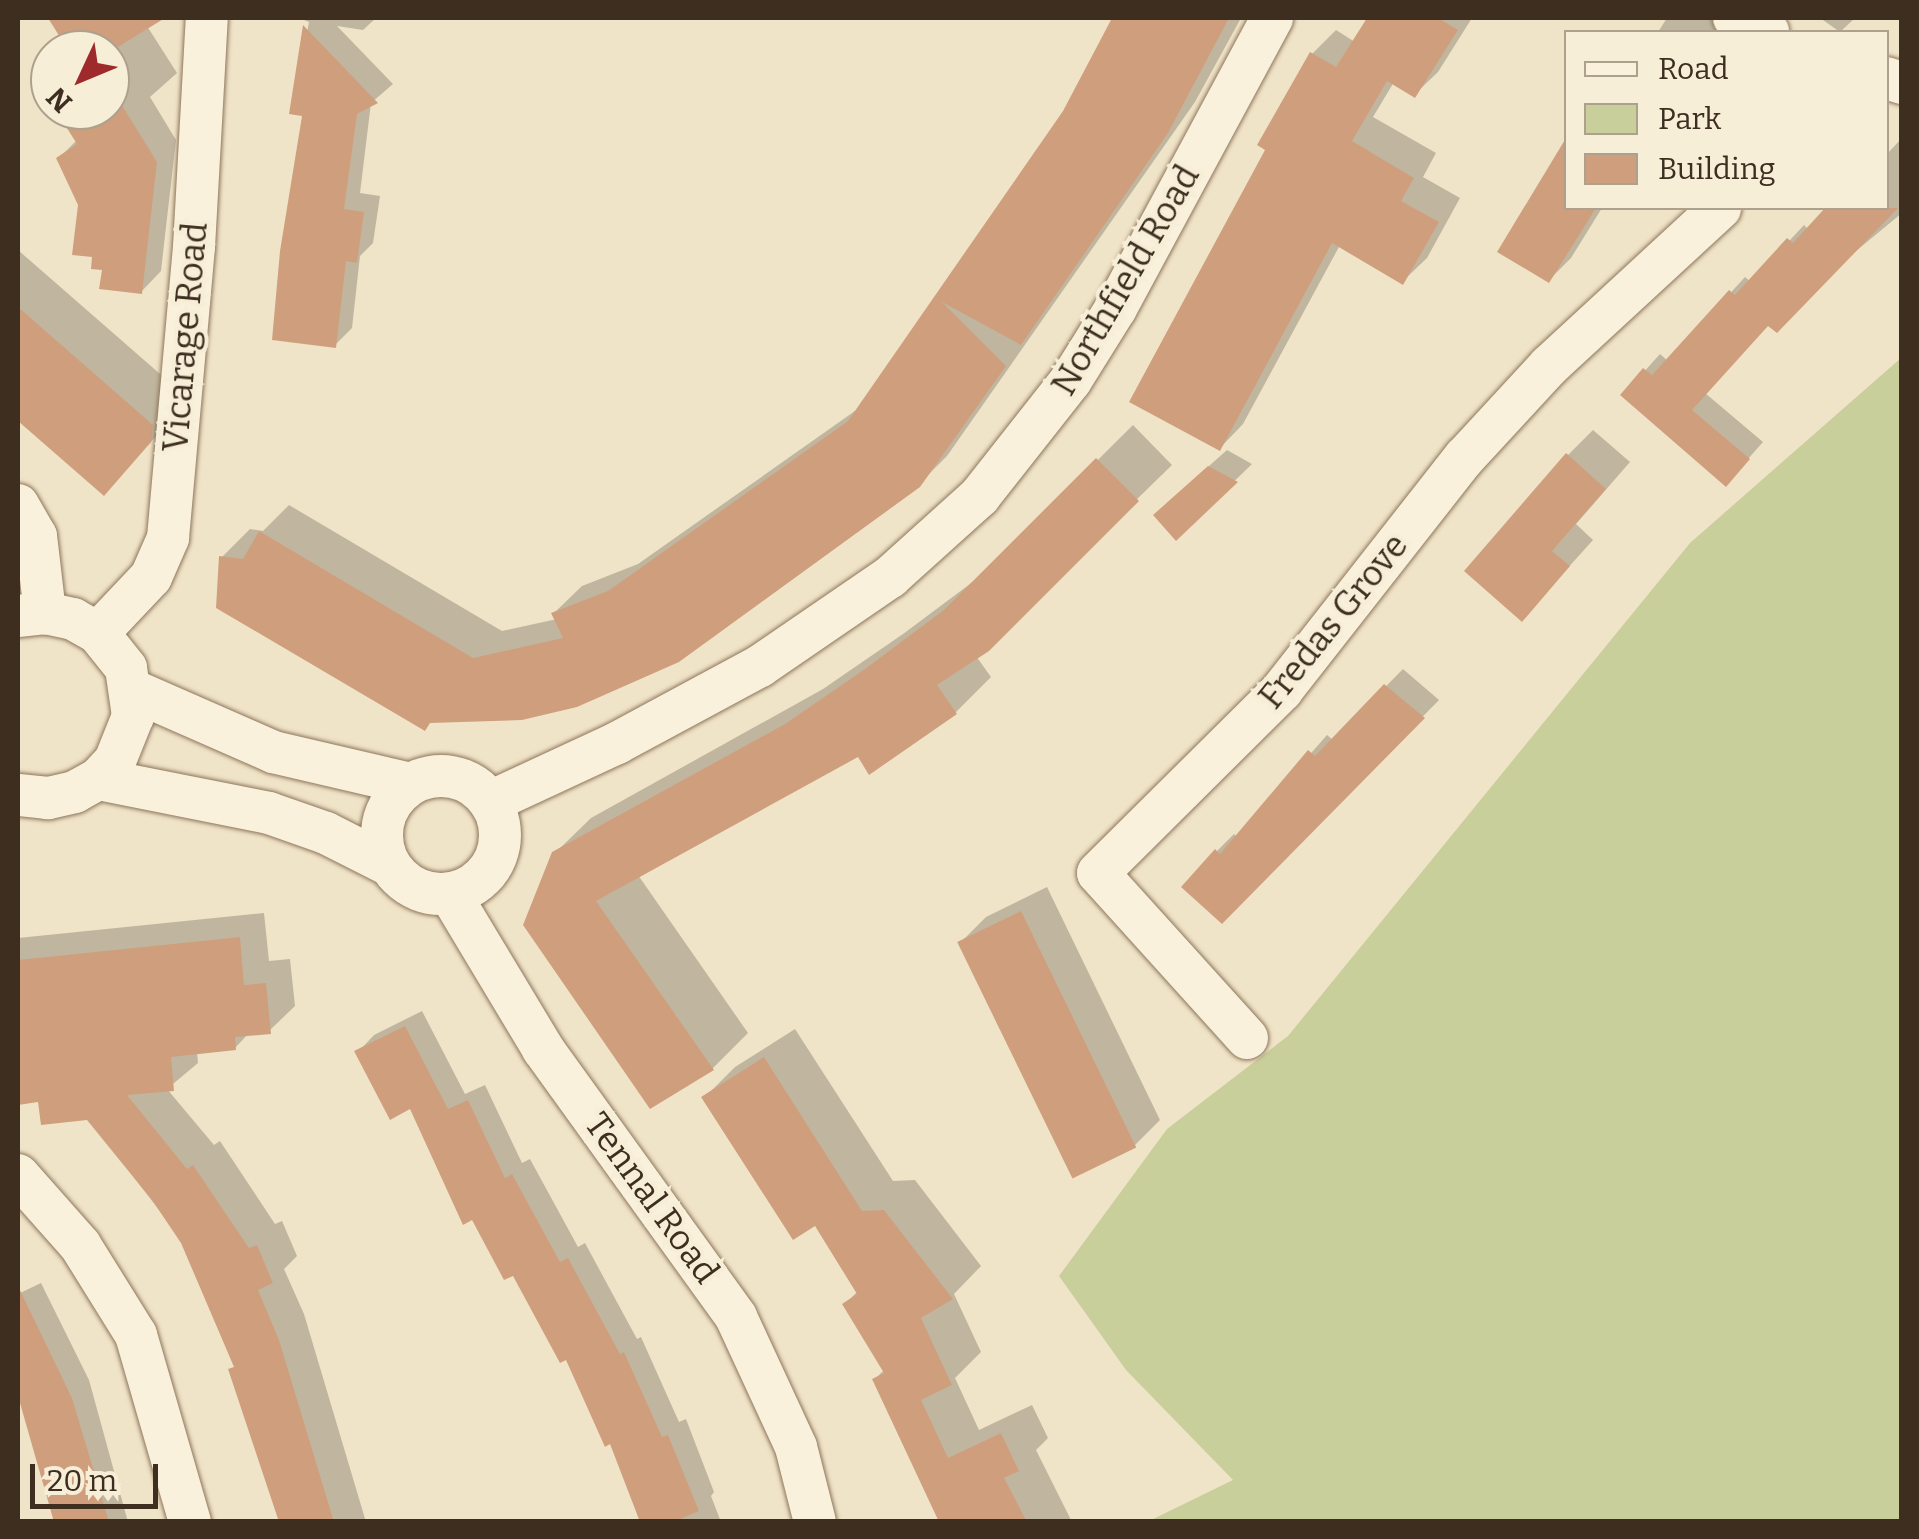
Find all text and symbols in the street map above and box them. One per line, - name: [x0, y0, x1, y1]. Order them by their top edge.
- north arrow: [30, 30, 130, 130]
- legend: [1564, 30, 1889, 210]
- text: Road: [1658, 51, 1729, 87]
- text: N: [40, 81, 79, 119]
- text: Park: [1658, 101, 1721, 137]
- text: Building: [1658, 151, 1776, 187]
- street label: Northfield Road: [1042, 157, 1208, 403]
- street label: Vicarage Road: [154, 220, 216, 454]
- street label: Fredas Grove: [1250, 525, 1416, 717]
- street label: Tennal Road: [576, 1104, 728, 1292]
- scale bar: [35, 1444, 162, 1506]
- text: 20 m: [47, 1463, 117, 1499]

